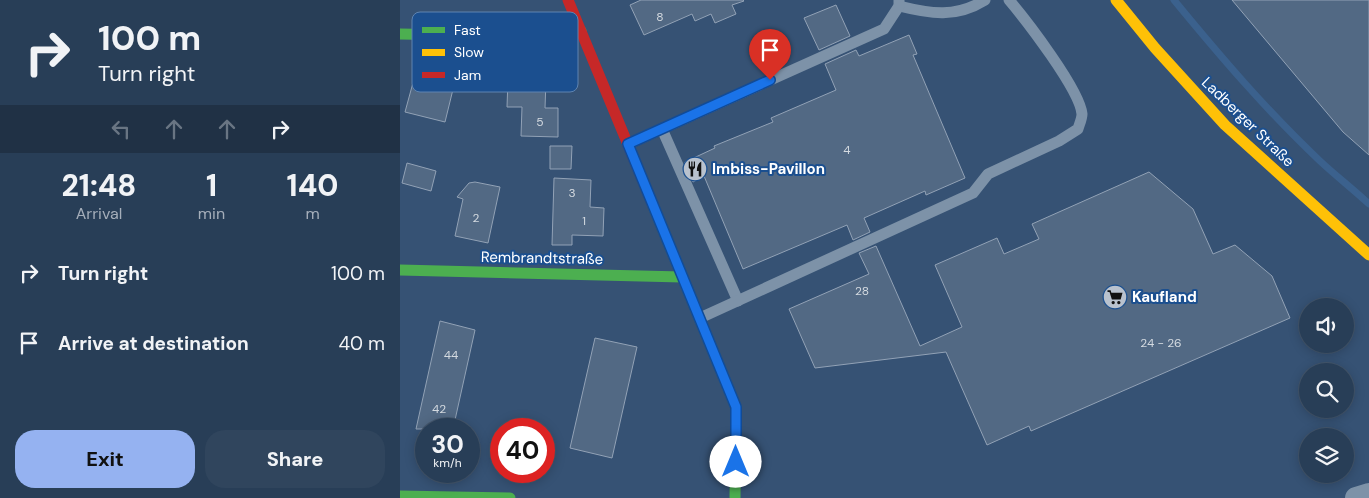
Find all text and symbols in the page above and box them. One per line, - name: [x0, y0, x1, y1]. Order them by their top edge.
- house number: 8: [656, 9, 664, 25]
- legend: [412, 12, 578, 92]
- text: 100 m: [98, 15, 201, 61]
- icon: right: [15, 20, 80, 85]
- text: Fast: [454, 21, 481, 39]
- pin: [749, 29, 791, 80]
- icon: arrive: [756, 36, 784, 64]
- text: Slow: [454, 43, 484, 61]
- text: Turn right: [98, 59, 195, 88]
- text: Jam: [454, 66, 481, 84]
- street label: Ladberger Straße: [1197, 73, 1299, 171]
- house number: 5: [536, 114, 544, 130]
- icon: left: [107, 115, 135, 143]
- icon: ahead: [160, 115, 188, 143]
- icon: ahead: [213, 115, 241, 143]
- icon: right: [266, 115, 294, 143]
- house number: 4: [843, 142, 851, 158]
- restaurant icon: Imbiss-Pavillon: [682, 156, 708, 182]
- place label: Imbiss-Pavillon: [712, 159, 825, 179]
- text: 21:48: [61, 166, 136, 205]
- text: 1: [206, 166, 217, 205]
- text: 140: [287, 166, 339, 205]
- house number: 3: [568, 185, 576, 201]
- text: Arrival: [76, 203, 122, 224]
- text: min: [198, 203, 225, 224]
- text: m: [305, 203, 320, 224]
- house number: 2: [473, 210, 480, 226]
- house number: 1: [582, 213, 586, 229]
- street label: Rembrandtstraße: [481, 247, 603, 269]
- icon: right: [15, 259, 43, 287]
- text: Turn right: [58, 261, 148, 286]
- text: 100 m: [331, 261, 385, 286]
- house number: 28: [855, 283, 869, 299]
- supermarket icon: Kaufland: [1102, 284, 1128, 310]
- place label: Kaufland: [1132, 287, 1197, 307]
- map controls: [1299, 298, 1354, 483]
- button: sound: [1299, 298, 1354, 353]
- icon: arrive: [15, 329, 43, 357]
- text: Arrive at destination: [58, 331, 249, 356]
- text: 40 m: [338, 331, 385, 356]
- house number: 24 - 26: [1140, 335, 1182, 351]
- house number: 44: [444, 347, 458, 363]
- button: search: [1299, 363, 1354, 418]
- house number: 42: [432, 401, 446, 417]
- speed limit sign: 40: [490, 418, 555, 483]
- text: 30: [431, 428, 464, 461]
- button: layers: [1299, 428, 1354, 483]
- button: Exit: [15, 430, 195, 488]
- button: Share: [205, 430, 385, 488]
- position arrow: [709, 435, 761, 487]
- text: km/h: [433, 455, 462, 471]

